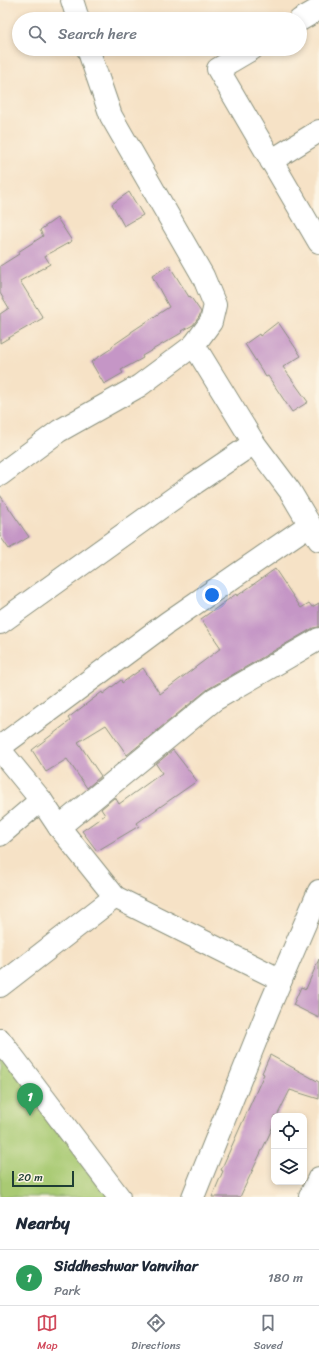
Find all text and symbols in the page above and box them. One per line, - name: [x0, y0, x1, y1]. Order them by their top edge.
- search box: [12, 12, 307, 56]
- text: Search here: [58, 21, 137, 47]
- icon: search: [26, 23, 48, 45]
- your location: [202, 585, 222, 605]
- pin: 1: [17, 1083, 43, 1116]
- map controls: [271, 1113, 307, 1185]
- button: locate: [271, 1113, 307, 1149]
- button: layers: [271, 1149, 307, 1185]
- text: 20 m: [18, 1168, 43, 1187]
- scale bar: [12, 1169, 74, 1188]
- text: Nearby: [16, 1208, 70, 1238]
- text: Siddheshwar Vanvihar: [54, 1253, 198, 1279]
- text: 1: [26, 1266, 32, 1289]
- text: 180 m: [268, 1266, 303, 1289]
- text: Park: [54, 1279, 81, 1302]
- tab: Map: [36, 1312, 58, 1355]
- tab: Directions: [131, 1312, 181, 1355]
- tab: Saved: [254, 1312, 283, 1355]

